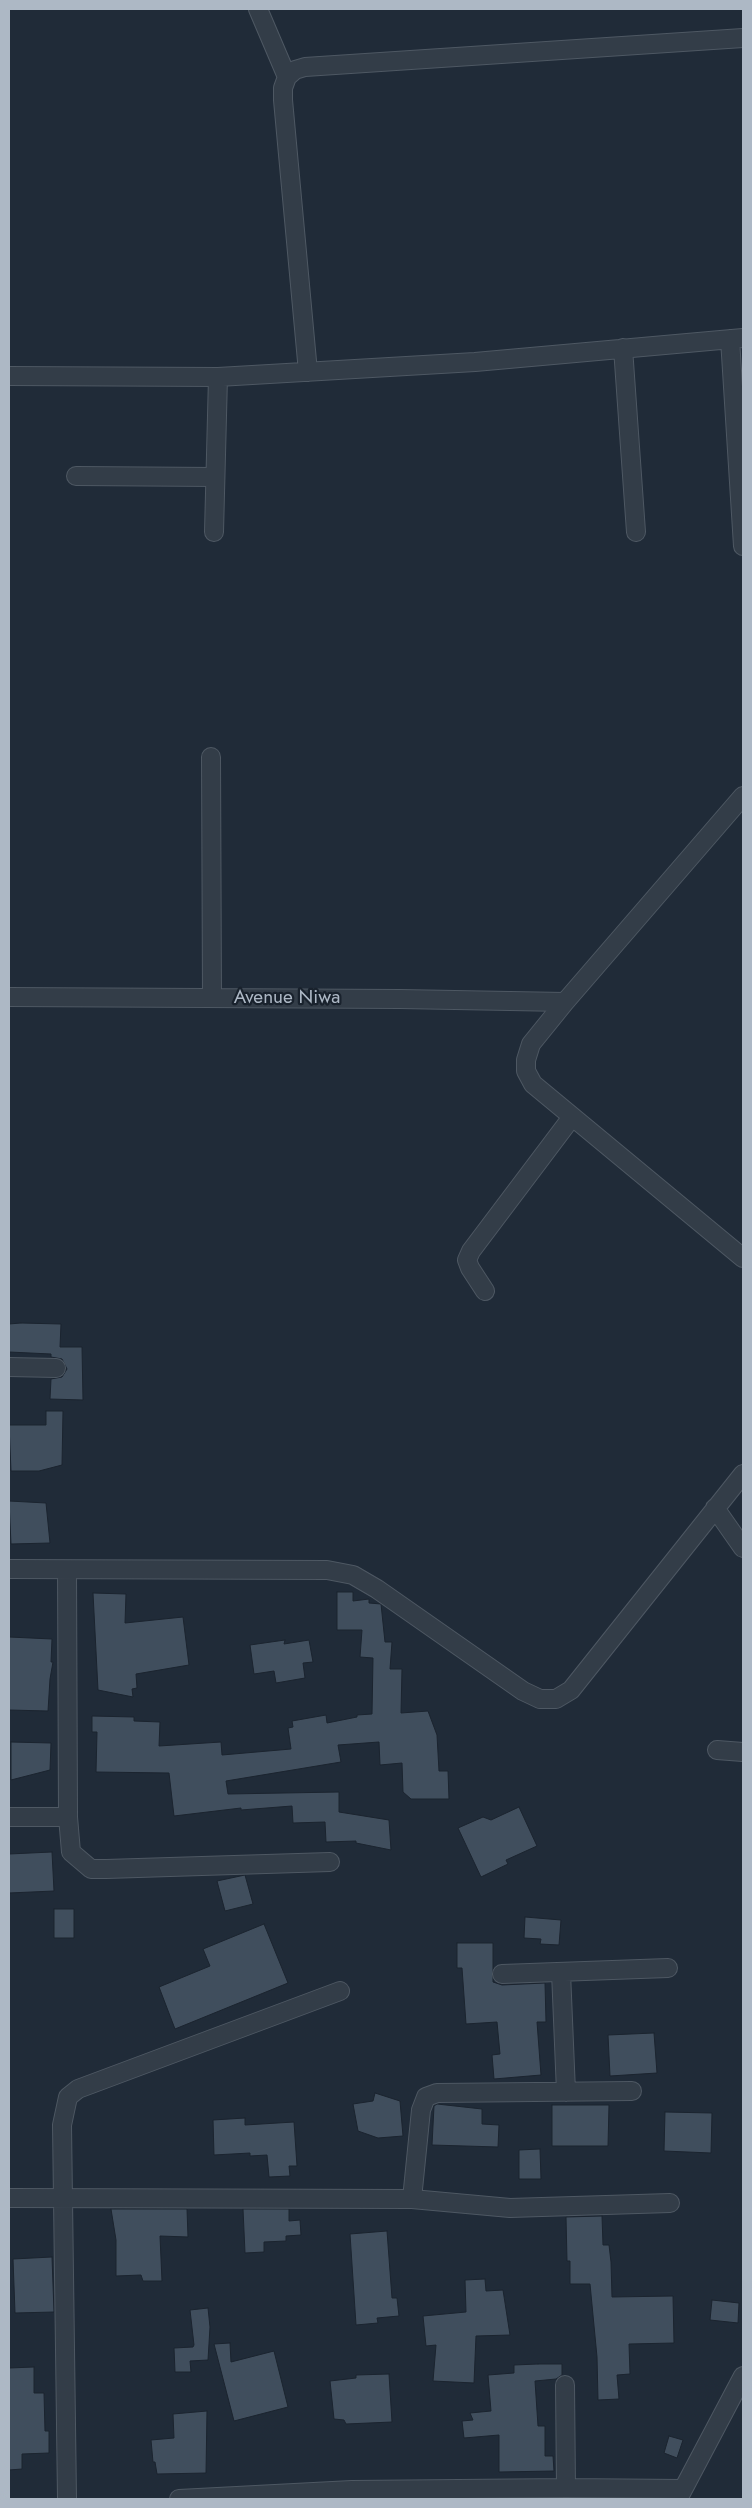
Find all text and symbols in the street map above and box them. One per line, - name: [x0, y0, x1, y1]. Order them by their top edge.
- street label: Avenue Niwa: [234, 987, 340, 1009]

